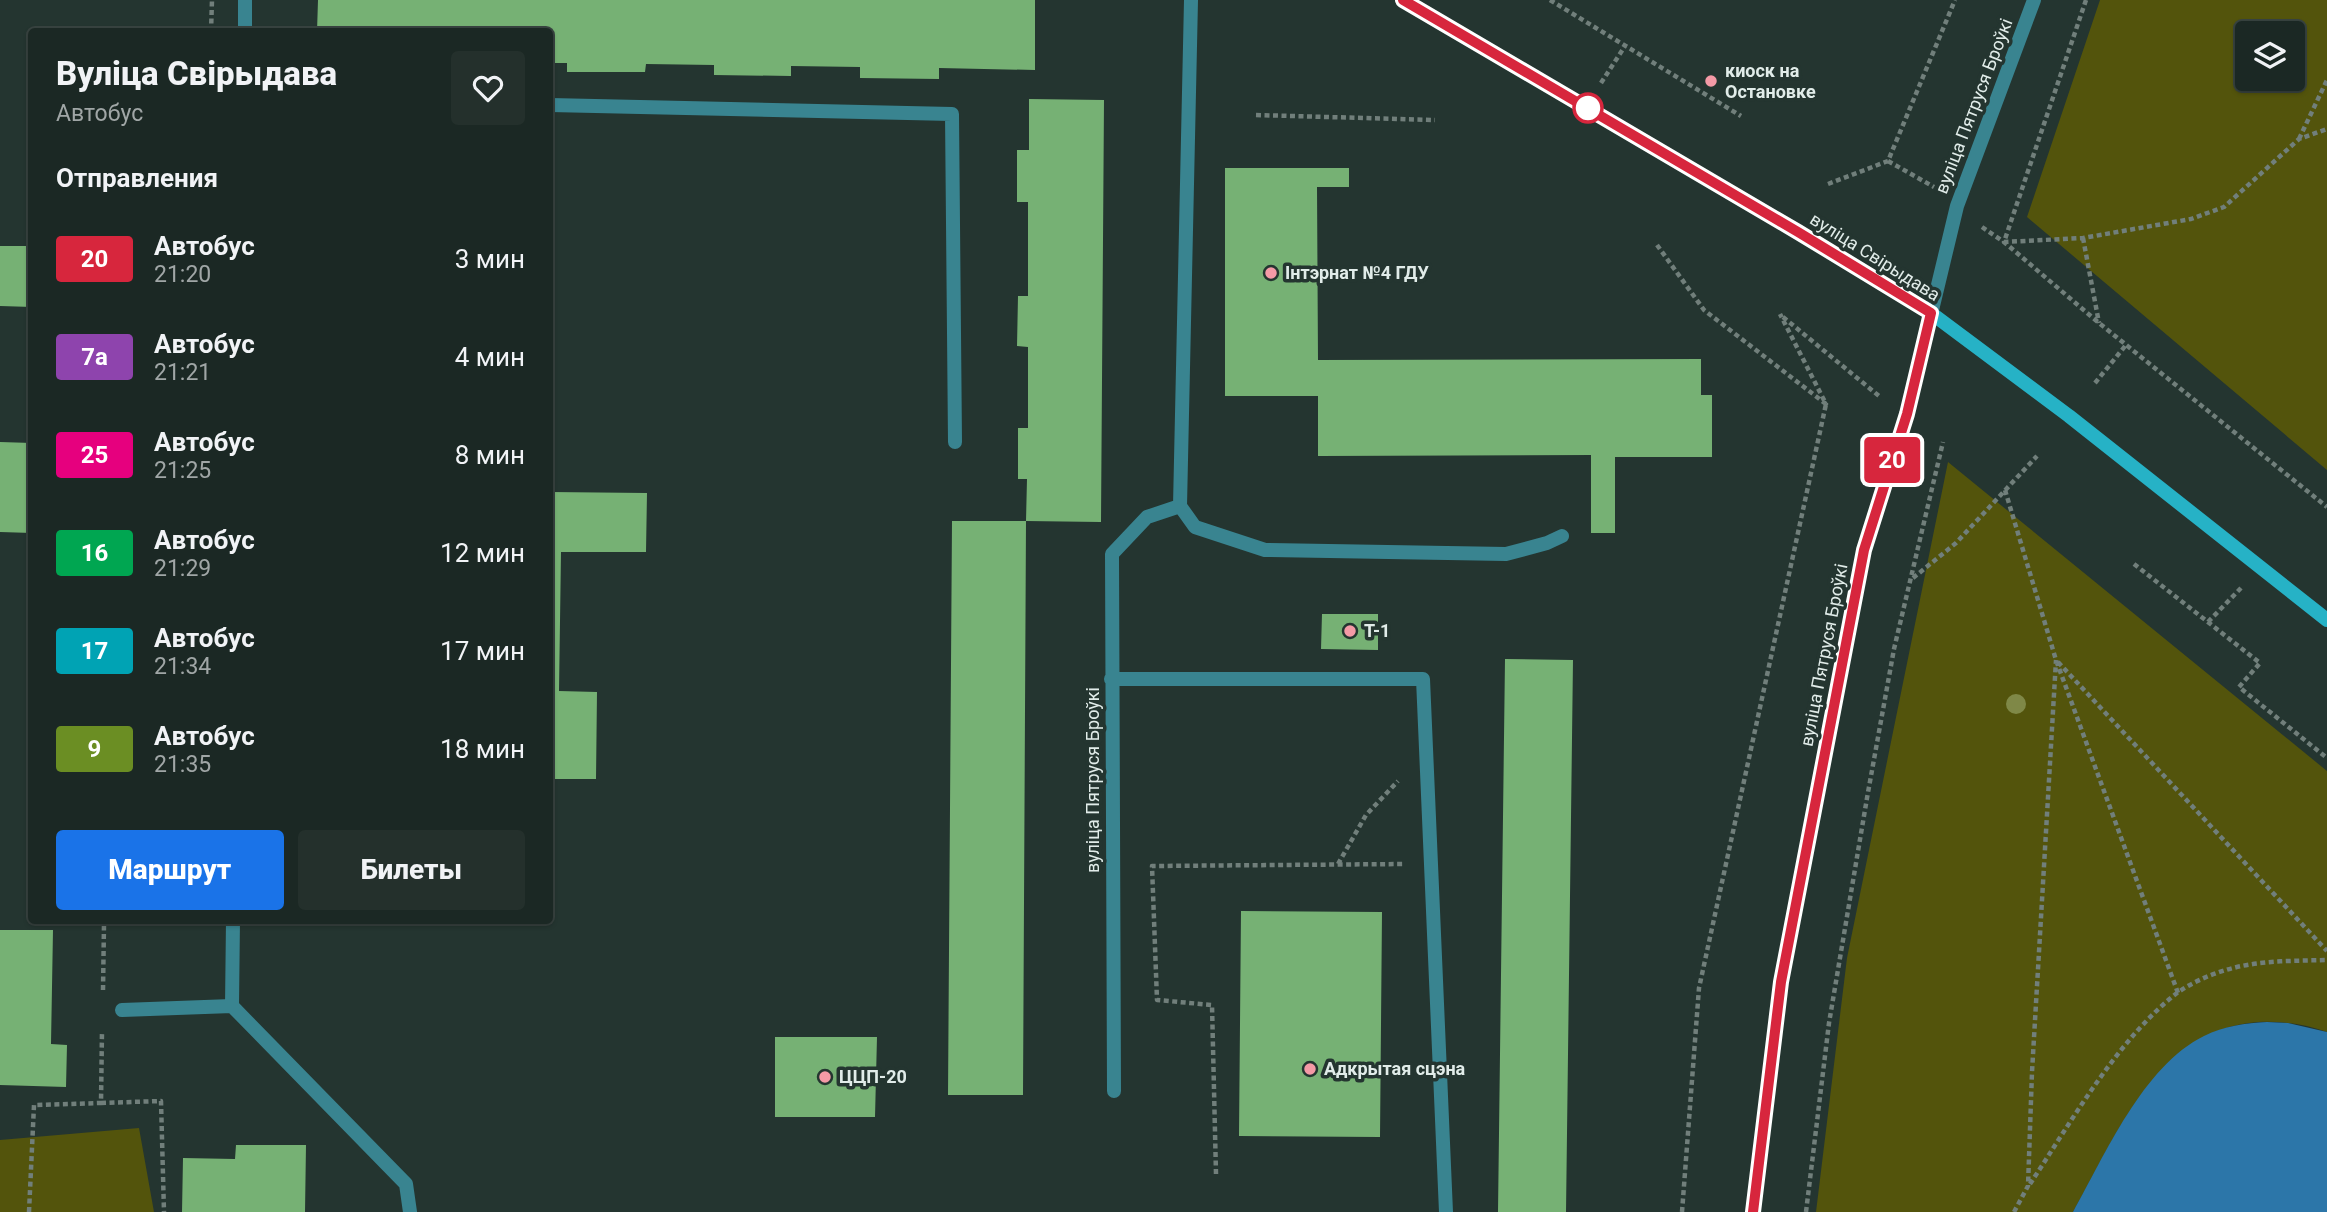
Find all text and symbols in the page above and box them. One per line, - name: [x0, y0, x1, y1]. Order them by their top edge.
- street label: вуліца Пятруся Броўкі: [1930, 15, 2017, 196]
- map controls: [2235, 21, 2305, 91]
- button: layers: [2235, 21, 2305, 91]
- button: heart: [451, 51, 525, 125]
- text: Вуліца Свірыдава: [56, 54, 337, 93]
- place label: киоск на Остановке: [1725, 60, 1816, 102]
- marker: киоск на Остановке: [1703, 73, 1719, 89]
- unlabelled marker: [1573, 93, 1603, 123]
- text: Автобус: [56, 100, 143, 127]
- text: Отправления: [56, 163, 218, 193]
- street label: вуліца Свірыдава: [1806, 208, 1944, 305]
- text: Автобус: [154, 231, 255, 261]
- text: 3 мин: [455, 244, 525, 274]
- text: 20: [81, 245, 108, 273]
- text: 21:20: [154, 261, 211, 288]
- place label: Інтэрнат №4 ГДУ: [1285, 262, 1429, 283]
- marker: Інтэрнат №4 ГДУ: [1263, 265, 1279, 281]
- text: Автобус: [154, 329, 255, 359]
- text: 4 мин: [455, 342, 525, 372]
- text: 7а: [81, 343, 108, 371]
- text: 21:21: [154, 359, 211, 386]
- text: Автобус: [154, 427, 255, 457]
- line badge: 20: [1860, 437, 1924, 483]
- text: 8 мин: [455, 440, 525, 470]
- text: 25: [81, 441, 108, 469]
- text: 20: [1878, 446, 1906, 474]
- text: 21:25: [154, 457, 211, 484]
- text: Автобус: [154, 525, 255, 555]
- text: 12 мин: [440, 538, 525, 568]
- text: 16: [81, 539, 108, 567]
- text: 21:29: [154, 555, 211, 582]
- street label: вуліца Пятруся Броўкі: [1795, 562, 1852, 748]
- place label: Т-1: [1364, 620, 1390, 641]
- text: Автобус: [154, 623, 255, 653]
- marker: Т-1: [1342, 623, 1358, 639]
- text: 17 мин: [440, 636, 525, 666]
- text: 17: [81, 637, 108, 665]
- text: 21:34: [154, 653, 211, 680]
- street label: вуліца Пятруся Броўкі: [1082, 687, 1103, 873]
- text: Автобус: [154, 721, 255, 751]
- text: 18 мин: [440, 734, 525, 764]
- text: 9: [88, 735, 101, 763]
- text: 21:35: [154, 751, 211, 778]
- button: Маршрут: [56, 830, 284, 910]
- button: Билеты: [298, 830, 525, 910]
- place label: Адкрытая сцэна: [1324, 1058, 1466, 1079]
- marker: Адкрытая сцэна: [1302, 1061, 1318, 1077]
- place label: ЦЦП-20: [839, 1066, 907, 1087]
- marker: ЦЦП-20: [817, 1069, 833, 1085]

